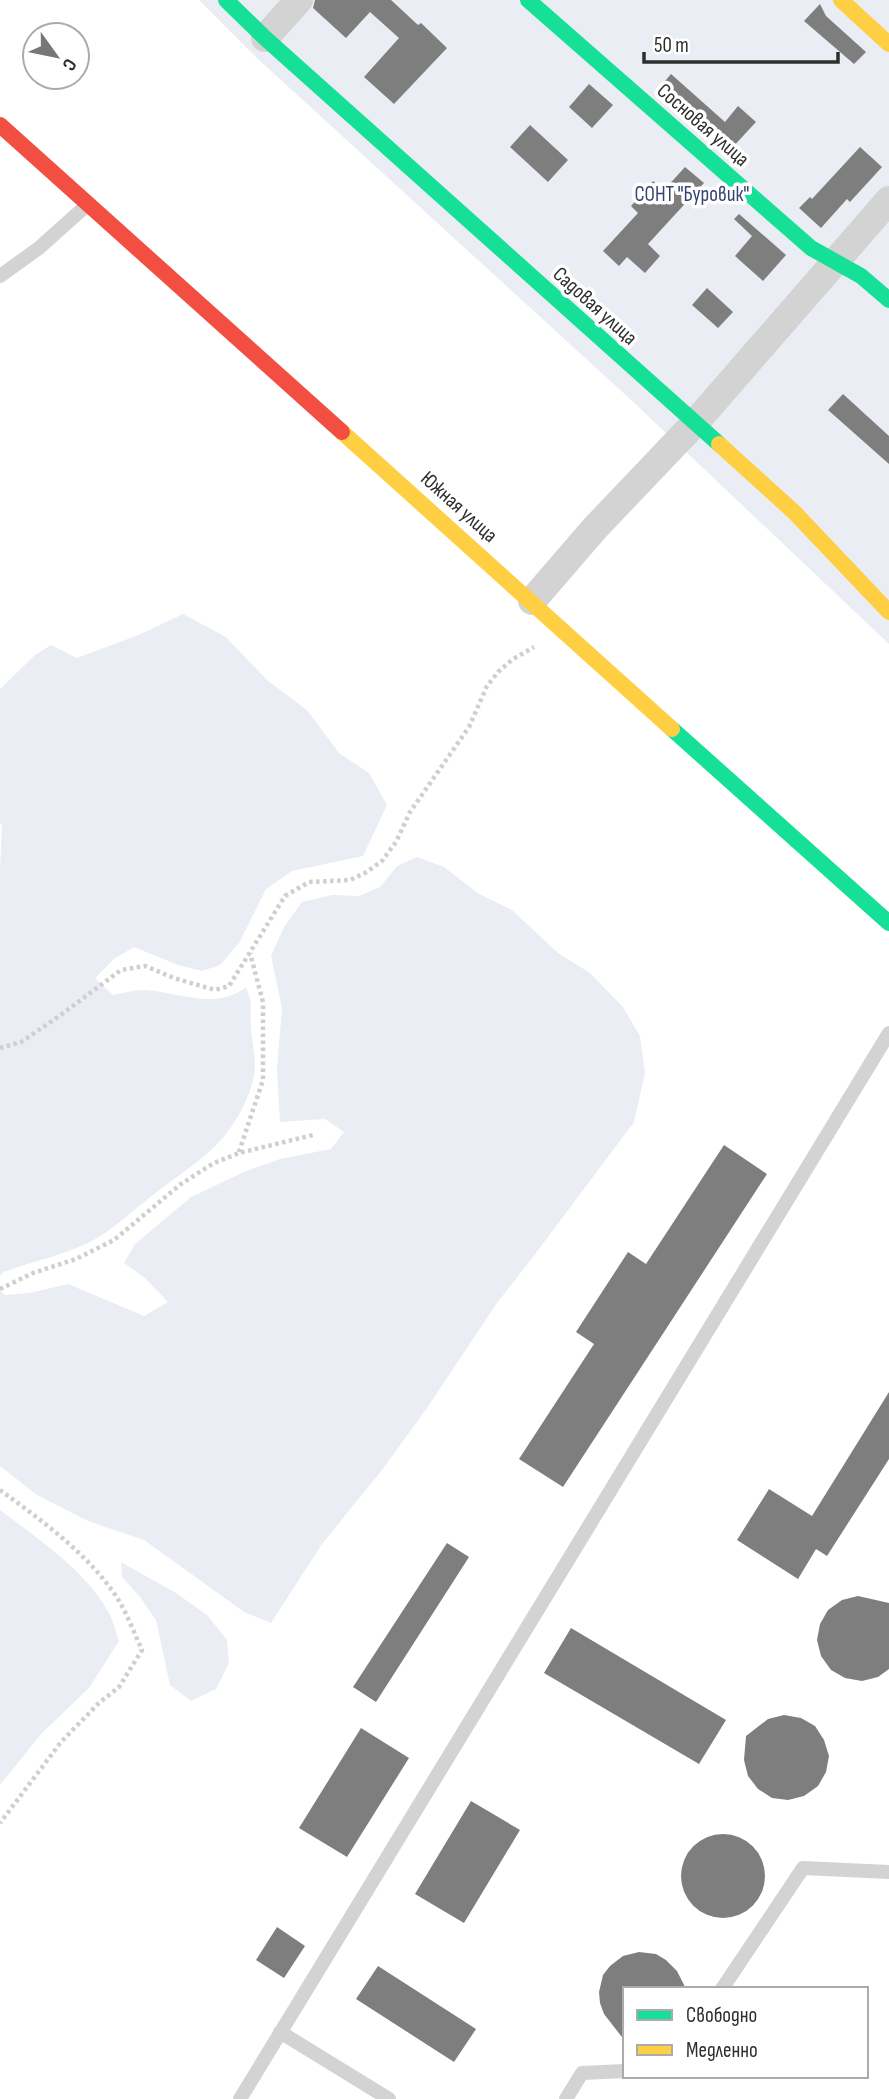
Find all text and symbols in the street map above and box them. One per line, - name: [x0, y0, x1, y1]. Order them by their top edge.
- north arrow: [21, 21, 91, 91]
- scale bar: [644, 21, 838, 65]
- text: 50 m: [654, 33, 689, 58]
- text: С: [57, 54, 81, 75]
- street label: Сосновая улица: [652, 78, 754, 172]
- park label: СОНТ "Буровик": [635, 182, 750, 207]
- street label: Садовая улица: [548, 262, 642, 350]
- street label: Южная улица: [415, 466, 503, 548]
- legend: [623, 1987, 868, 2078]
- text: Свободно: [686, 2003, 757, 2028]
- text: Медленно: [686, 2038, 758, 2063]

